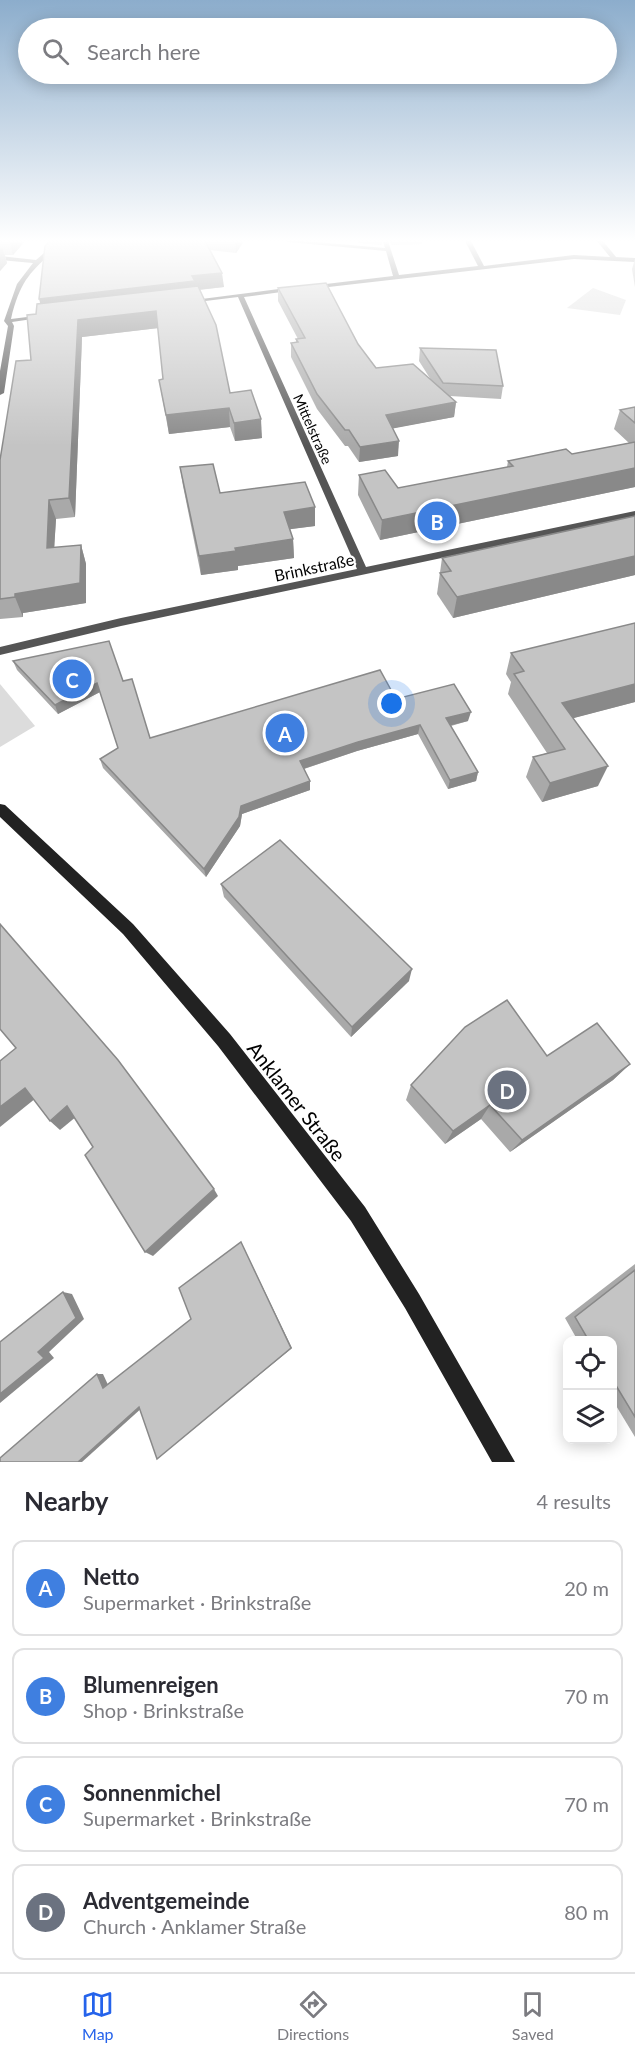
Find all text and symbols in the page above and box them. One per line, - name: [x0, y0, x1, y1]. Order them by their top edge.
- search box: [18, 18, 617, 84]
- icon: search: [39, 35, 72, 68]
- text: Search here: [87, 38, 200, 65]
- street label: Mittelstraße: [290, 391, 336, 467]
- pin: B: [418, 498, 456, 544]
- street label: Brinkstraße: [272, 549, 356, 585]
- pin: C: [52, 656, 92, 702]
- your location: [377, 689, 406, 718]
- pin: A: [266, 710, 304, 756]
- street label: Anklamer Straße: [243, 1036, 351, 1166]
- pin: D: [488, 1068, 526, 1112]
- map controls: [563, 1336, 617, 1444]
- button: locate: [563, 1336, 617, 1390]
- button: layers: [563, 1390, 617, 1444]
- text: Nearby: [24, 1485, 109, 1517]
- text: 4 results: [536, 1489, 611, 1513]
- text: Netto: [83, 1563, 139, 1590]
- text: A: [39, 1576, 52, 1600]
- text: 20 m: [564, 1576, 609, 1600]
- text: Supermarket · Brinkstraße: [83, 1590, 311, 1614]
- text: Blumenreigen: [83, 1671, 219, 1698]
- text: B: [39, 1684, 52, 1708]
- text: 70 m: [564, 1684, 609, 1708]
- text: Shop · Brinkstraße: [83, 1698, 244, 1722]
- text: Sonnenmichel: [83, 1779, 221, 1806]
- text: C: [39, 1792, 52, 1816]
- text: 70 m: [564, 1792, 609, 1816]
- text: Supermarket · Brinkstraße: [83, 1806, 311, 1830]
- text: Adventgemeinde: [83, 1887, 250, 1914]
- text: D: [38, 1900, 53, 1924]
- text: 80 m: [564, 1900, 609, 1924]
- text: Church · Anklamer Straße: [83, 1914, 306, 1938]
- tab: Map: [81, 1988, 114, 2043]
- tab: Directions: [277, 1988, 349, 2043]
- tab: Saved: [512, 1988, 554, 2043]

